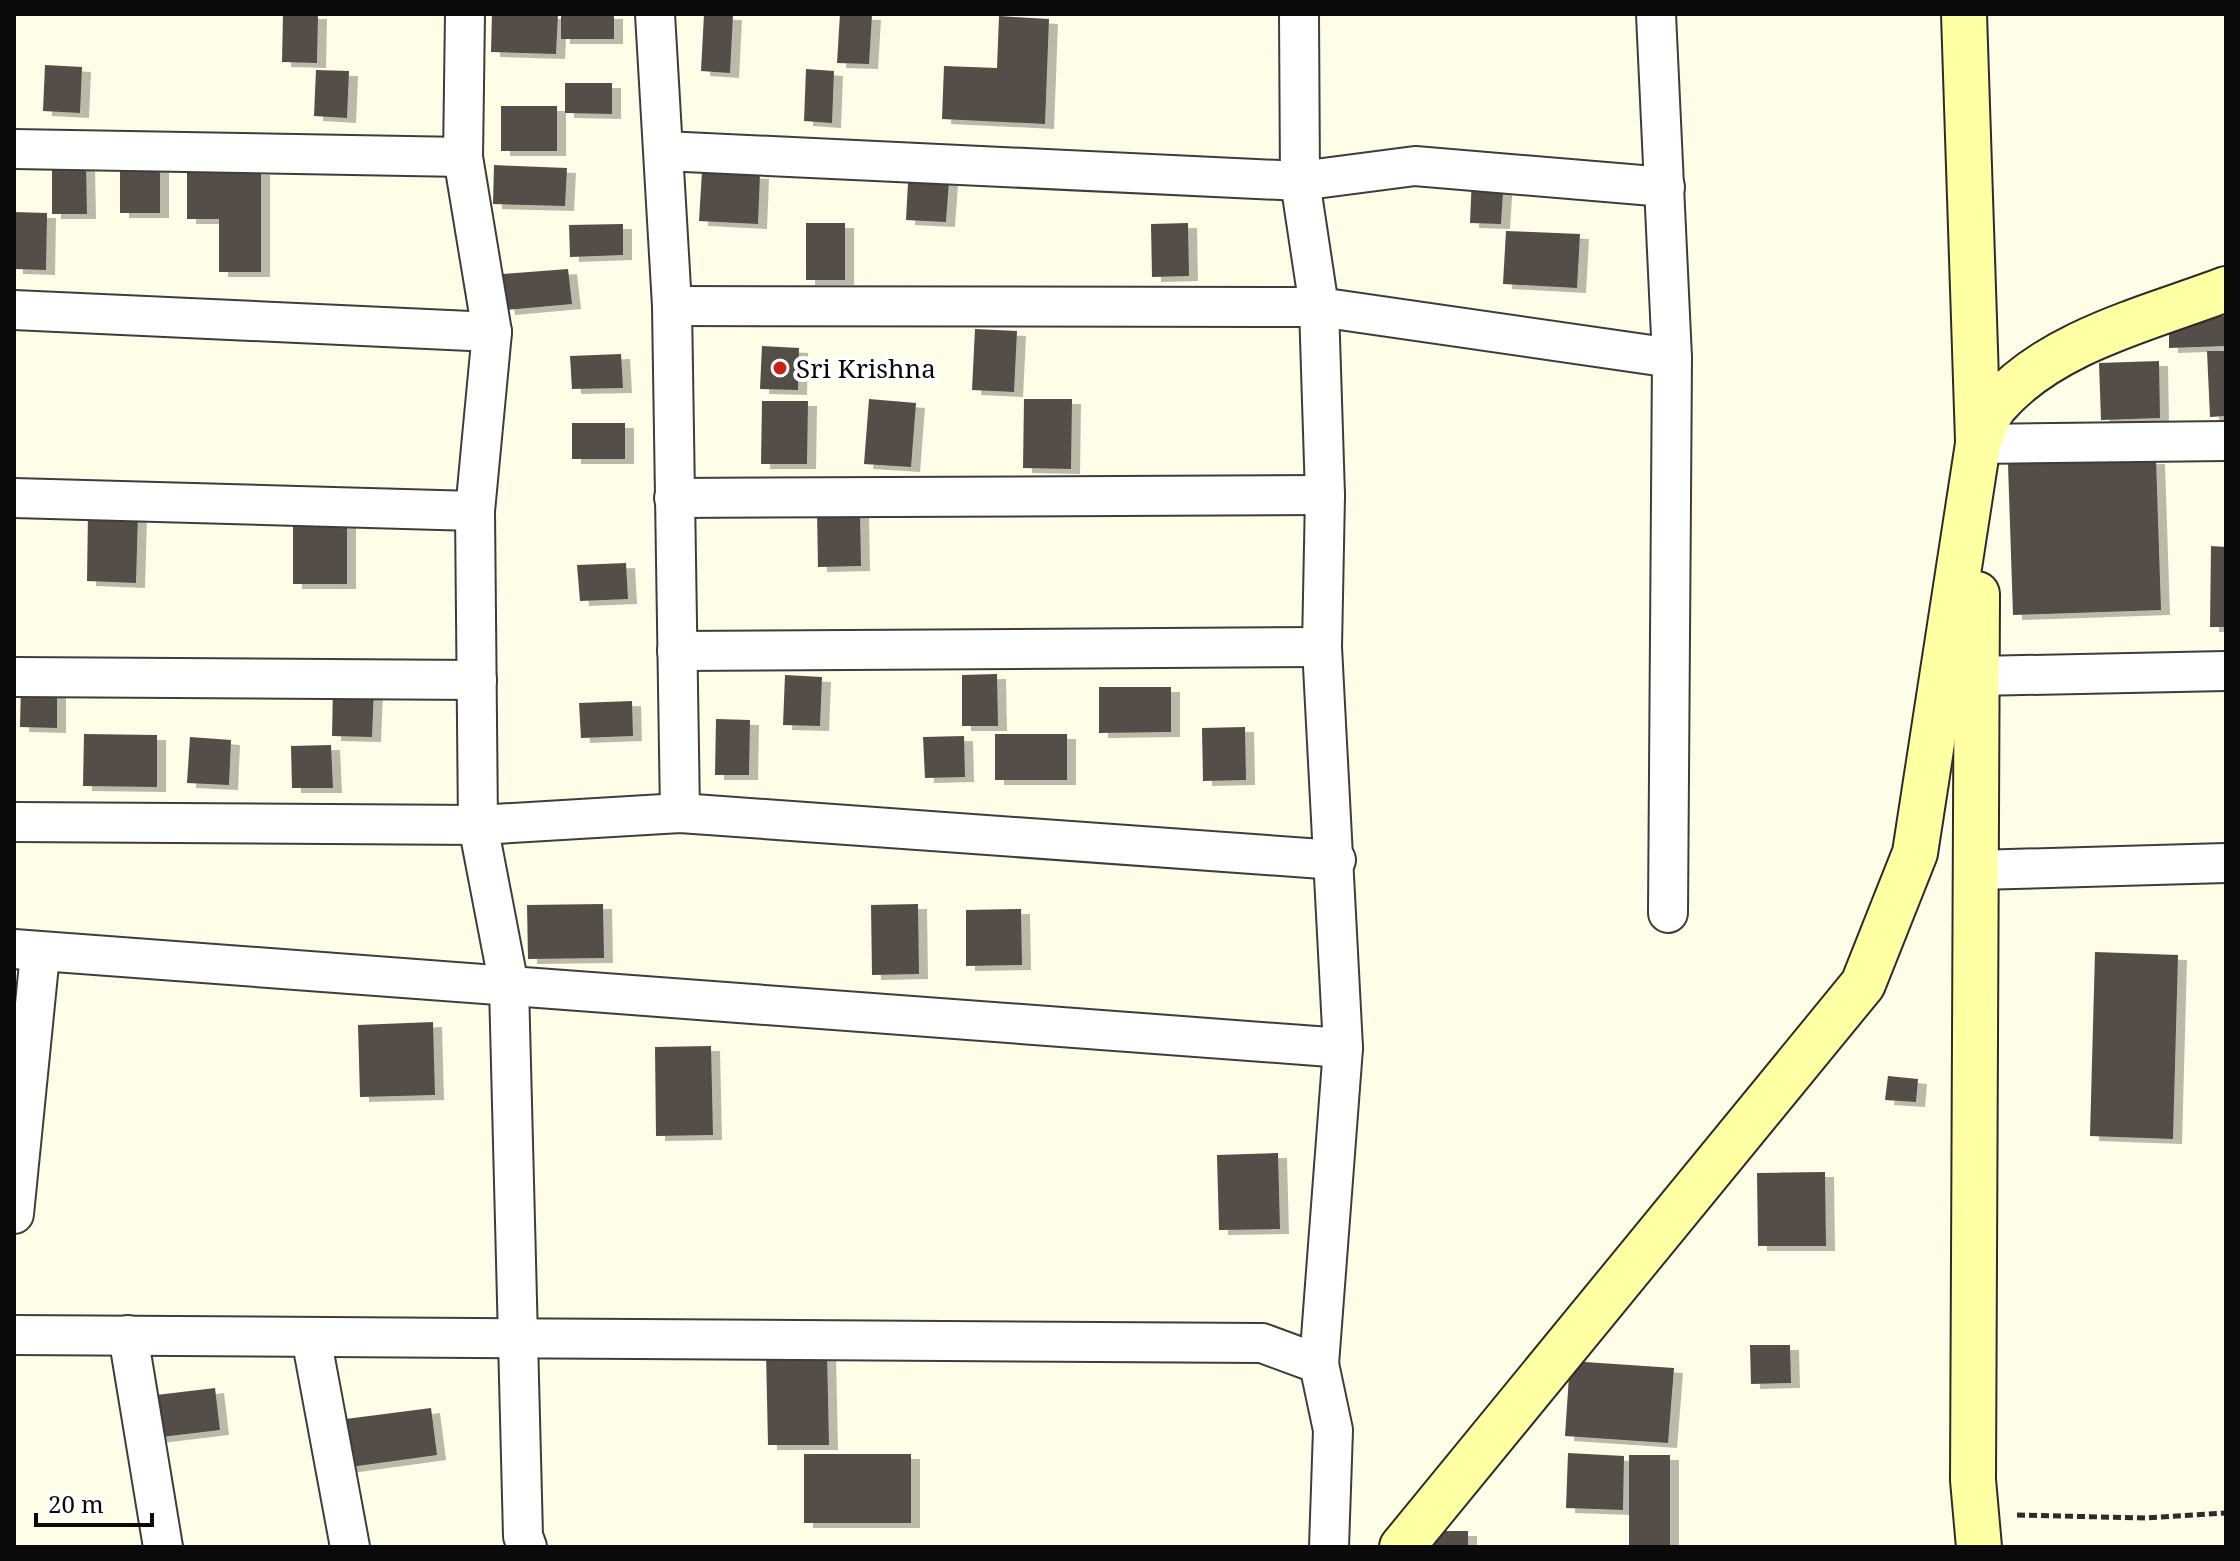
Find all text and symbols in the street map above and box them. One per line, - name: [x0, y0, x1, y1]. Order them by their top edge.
- place label: Sri Krishna: [796, 350, 936, 386]
- marker: Sri Krishna: [771, 359, 789, 377]
- scale bar: [36, 1477, 152, 1527]
- text: 20 m: [48, 1487, 104, 1520]

